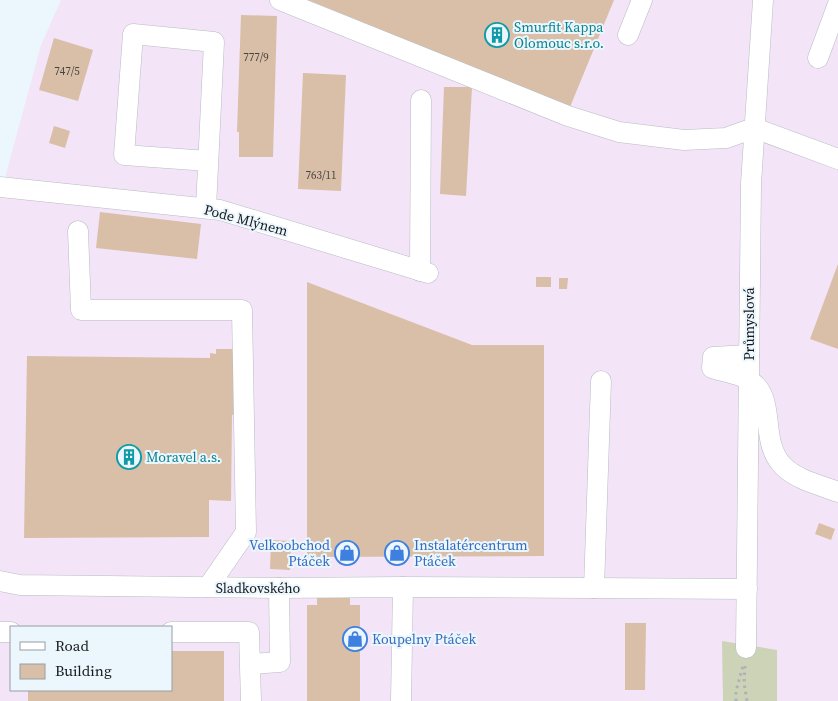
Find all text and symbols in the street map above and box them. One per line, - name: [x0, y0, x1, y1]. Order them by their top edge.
- place label: Smurfit Kappa Olomouc s.r.o.: [514, 17, 604, 53]
- building icon: Smurfit Kappa Olomouc s.r.o.: [484, 22, 510, 48]
- house number: 777/9: [243, 50, 269, 65]
- house number: 747/5: [54, 64, 80, 79]
- house number: 763/11: [305, 168, 337, 183]
- street label: Pode Mlýnem: [202, 199, 291, 241]
- street label: Průmyslová: [739, 287, 759, 361]
- building icon: Moravel a.s.: [116, 444, 142, 470]
- place label: Moravel a.s.: [146, 447, 221, 467]
- place label: Velkoobchod Ptáček: [249, 535, 330, 571]
- place label: Instalatércentrum Ptáček: [414, 535, 528, 571]
- shop icon: Velkoobchod Ptáček: [334, 540, 360, 566]
- shop icon: Instalatércentrum Ptáček: [384, 540, 410, 566]
- street label: Sladkovského: [216, 578, 301, 598]
- legend: [10, 626, 172, 691]
- shop icon: Koupelny Ptáček: [342, 626, 368, 652]
- place label: Koupelny Ptáček: [372, 629, 476, 649]
- text: Road: [55, 635, 89, 656]
- text: Building: [55, 660, 112, 681]

